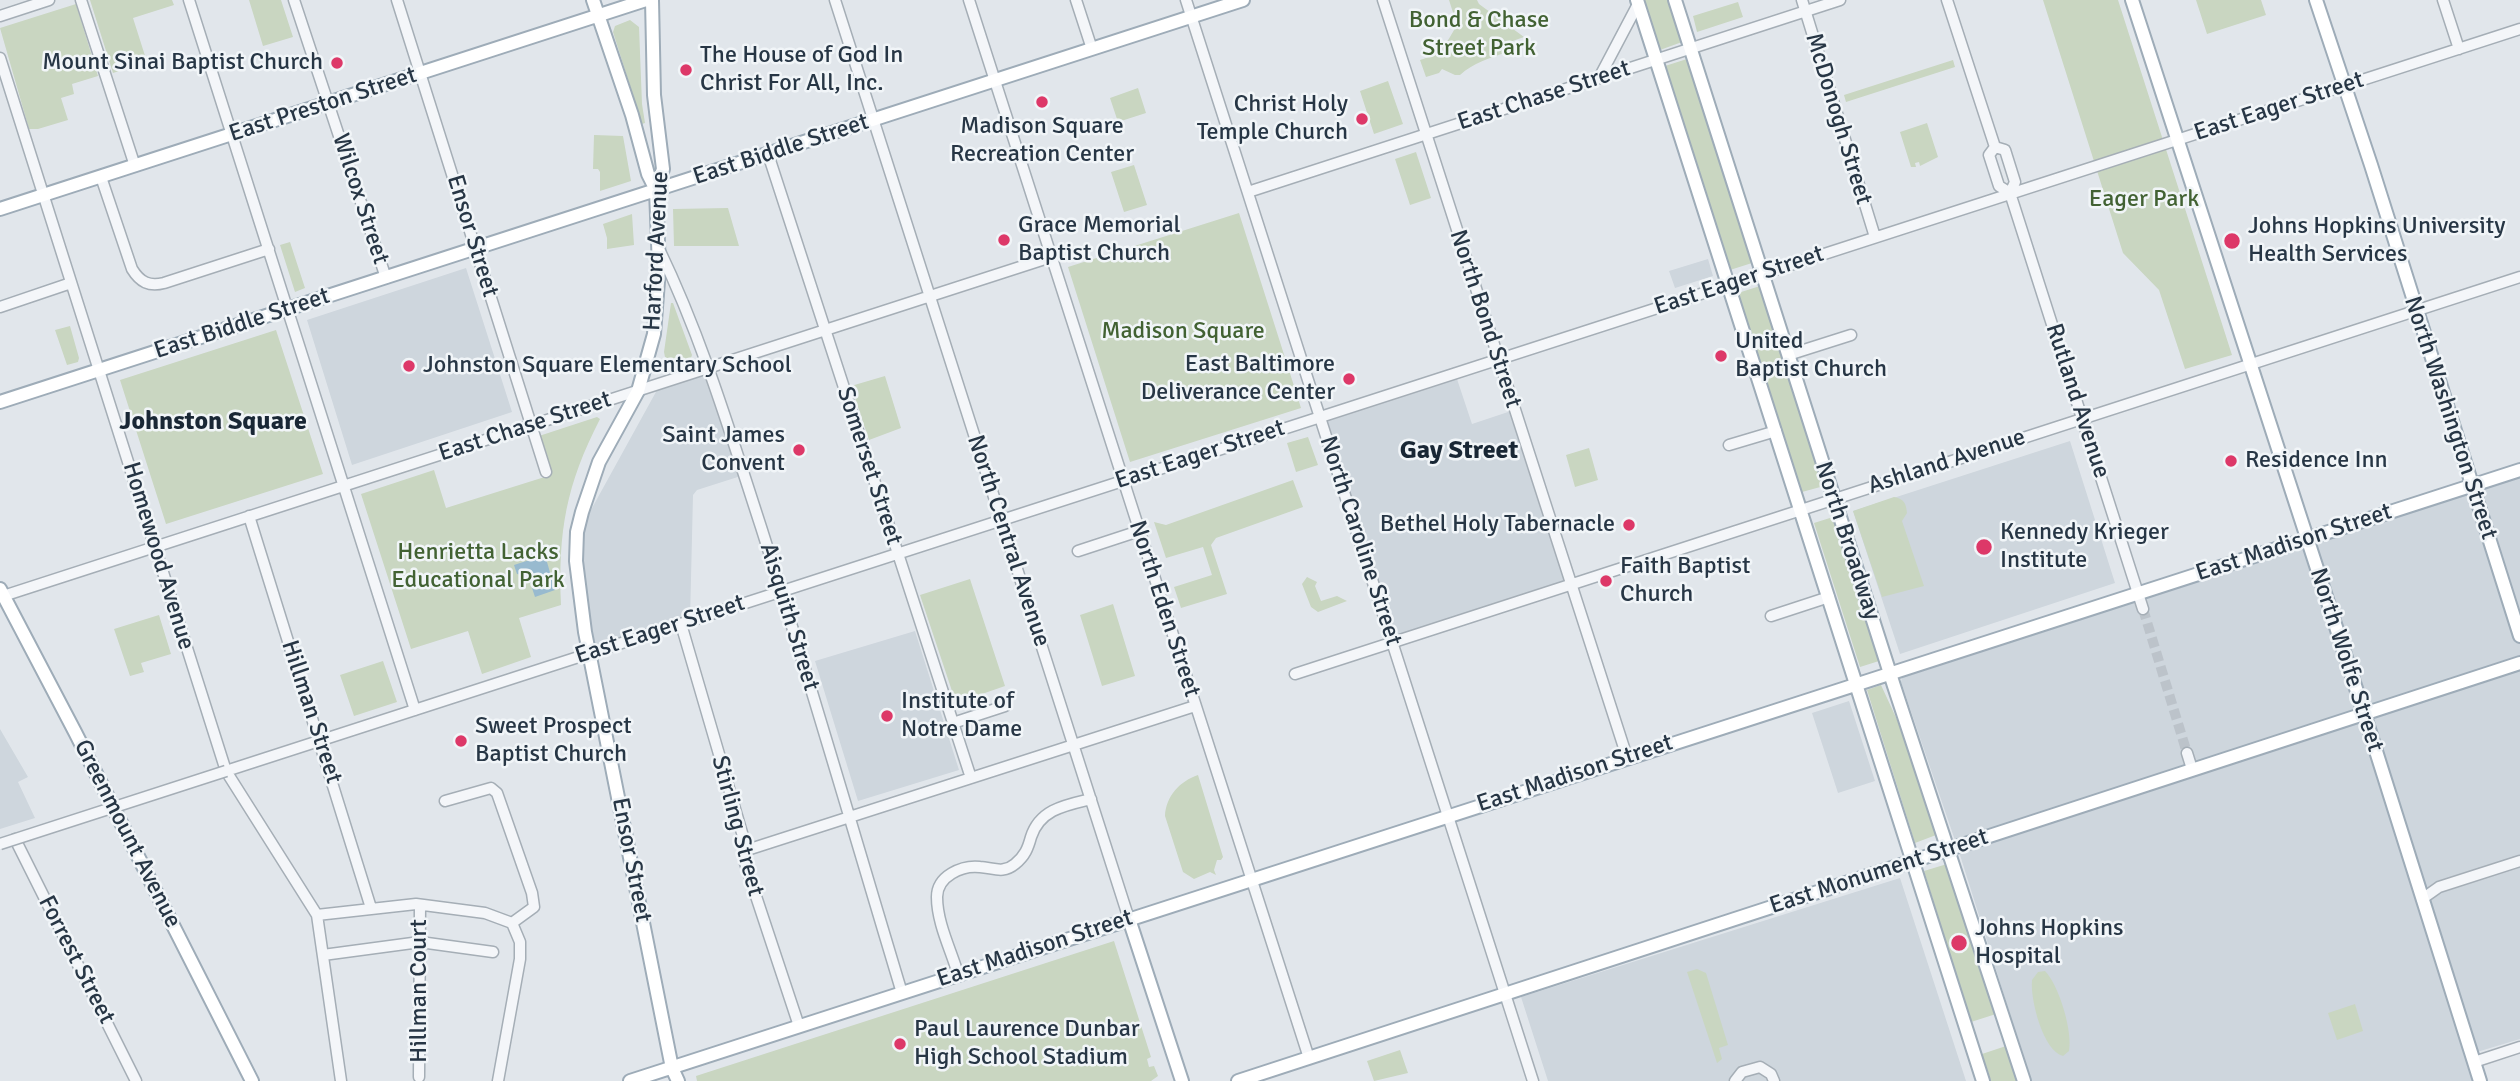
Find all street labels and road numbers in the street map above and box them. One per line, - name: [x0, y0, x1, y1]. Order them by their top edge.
- street label: McDonogh Street: [1798, 30, 1878, 208]
- street label: East Chase Street: [1454, 55, 1634, 137]
- street label: East Preston Street: [226, 61, 420, 149]
- street label: East Eager Street: [2191, 66, 2367, 148]
- street label: East Biddle Street: [690, 108, 872, 192]
- street label: Wilcox Street: [325, 130, 395, 268]
- street label: Harford Avenue: [638, 170, 676, 332]
- street label: Ensor Street: [440, 171, 504, 301]
- street label: North Bond Street: [1443, 226, 1527, 412]
- street label: East Eager Street: [1651, 240, 1827, 322]
- street label: East Biddle Street: [151, 282, 333, 366]
- street label: North Washington Street: [2397, 293, 2503, 543]
- street label: Rutland Avenue: [2038, 320, 2116, 482]
- street label: Somerset Street: [830, 383, 908, 549]
- street label: East Chase Street: [435, 386, 615, 468]
- street label: East Eager Street: [1112, 414, 1288, 496]
- street label: Ashland Avenue: [1865, 423, 2029, 501]
- street label: North Central Avenue: [960, 432, 1056, 650]
- street label: North Caroline Street: [1313, 433, 1407, 649]
- street label: North Broadway: [1808, 458, 1886, 624]
- street label: Homewood Avenue: [116, 459, 200, 653]
- street label: East Madison Street: [2192, 498, 2396, 588]
- street label: North Eden Street: [1122, 517, 1206, 701]
- street label: Aisquith Street: [753, 540, 825, 694]
- street label: North Wolfe Street: [2303, 565, 2389, 755]
- street label: East Eager Street: [572, 589, 748, 671]
- street label: Hillman Street: [274, 637, 348, 787]
- street label: East Madison Street: [1473, 729, 1677, 819]
- street label: Greenmount Avenue: [67, 735, 187, 933]
- street label: Stirling Street: [704, 753, 770, 899]
- street label: Ensor Street: [605, 795, 657, 925]
- street label: East Monument Street: [1766, 823, 1992, 921]
- street label: Forrest Street: [31, 891, 121, 1029]
- street label: East Madison Street: [933, 904, 1137, 994]
- street label: Hillman Court: [406, 919, 434, 1063]

